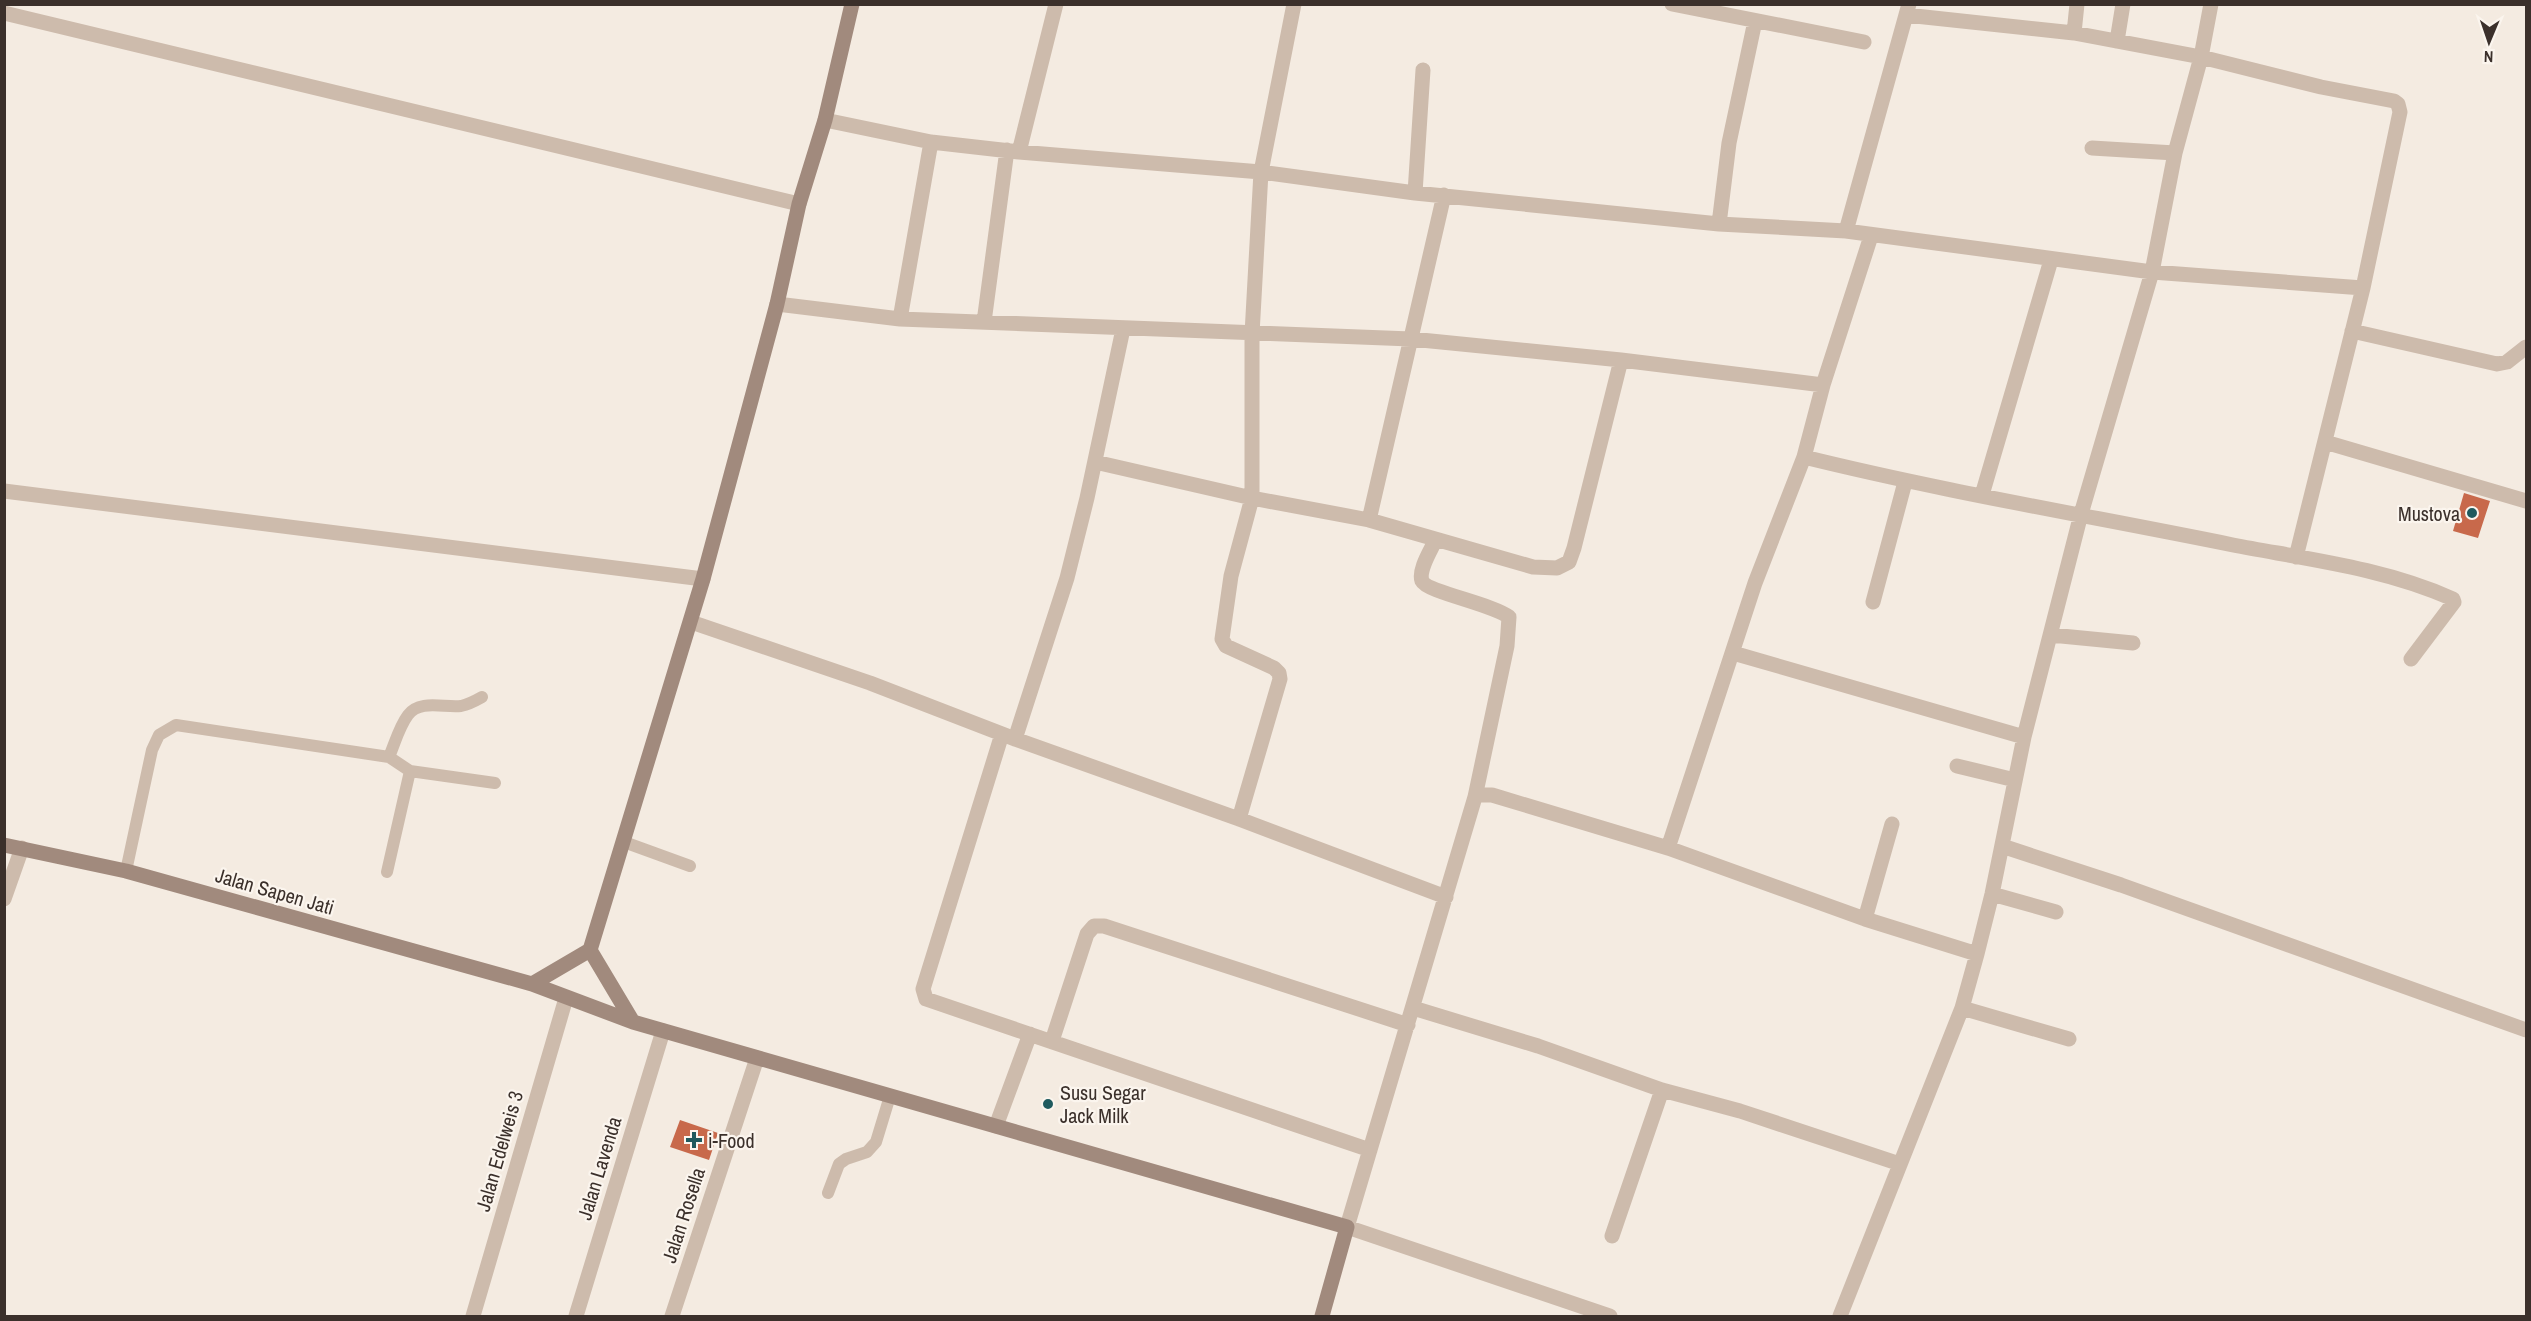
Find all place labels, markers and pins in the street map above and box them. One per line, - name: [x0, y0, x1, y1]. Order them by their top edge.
- place label: Mustova: [2398, 500, 2460, 527]
- marker: Mustova: [2465, 506, 2479, 520]
- place label: Susu Segar Jack Milk: [1060, 1079, 1146, 1129]
- marker: Susu Segar Jack Milk: [1041, 1097, 1055, 1111]
- place label: i-Food: [708, 1127, 755, 1154]
- marker: i-Food: [685, 1131, 703, 1149]

